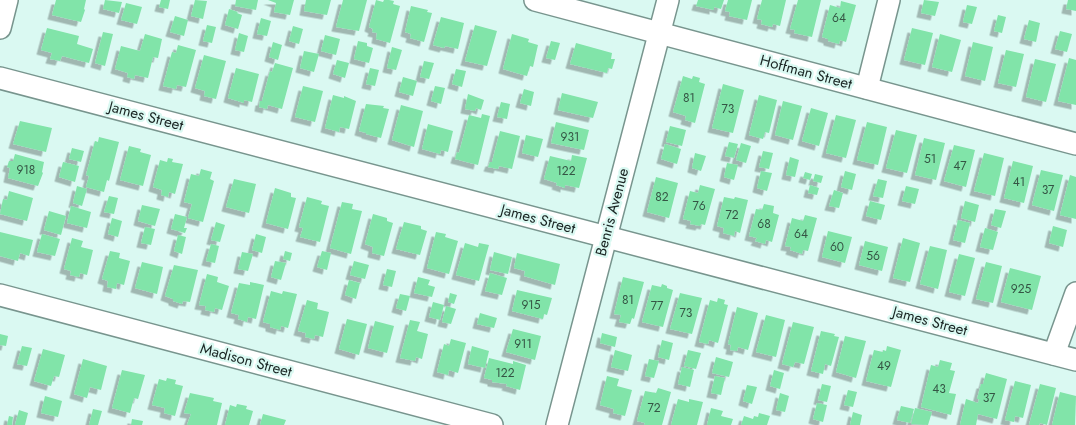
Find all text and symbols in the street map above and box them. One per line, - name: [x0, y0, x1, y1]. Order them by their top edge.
- house number: 64: [832, 9, 846, 27]
- street label: Hoffman Street: [757, 49, 855, 95]
- house number: 81: [683, 89, 695, 107]
- street label: James Street: [104, 95, 186, 137]
- house number: 73: [722, 100, 735, 118]
- house number: 931: [561, 128, 579, 146]
- house number: 51: [924, 150, 936, 168]
- house number: 47: [953, 157, 967, 175]
- house number: 918: [17, 161, 35, 179]
- house number: 122: [556, 162, 576, 180]
- street label: Benris Avenue: [590, 165, 634, 258]
- house number: 41: [1013, 173, 1025, 191]
- house number: 37: [1042, 181, 1055, 199]
- house number: 82: [655, 188, 669, 206]
- house number: 76: [692, 197, 706, 215]
- street label: James Street: [496, 198, 578, 240]
- house number: 72: [725, 206, 739, 224]
- house number: 68: [757, 215, 771, 233]
- house number: 64: [794, 225, 808, 243]
- house number: 60: [830, 238, 844, 256]
- house number: 56: [866, 247, 880, 265]
- house number: 925: [1011, 280, 1031, 298]
- house number: 81: [622, 291, 634, 309]
- house number: 915: [521, 296, 541, 314]
- house number: 77: [651, 297, 664, 315]
- street label: James Street: [888, 300, 970, 342]
- house number: 73: [680, 304, 693, 322]
- house number: 911: [514, 335, 532, 353]
- street label: Madison Street: [198, 337, 295, 383]
- house number: 49: [877, 357, 891, 375]
- house number: 122: [495, 364, 515, 382]
- house number: 43: [932, 380, 946, 398]
- house number: 37: [983, 389, 996, 407]
- house number: 72: [647, 399, 661, 417]

